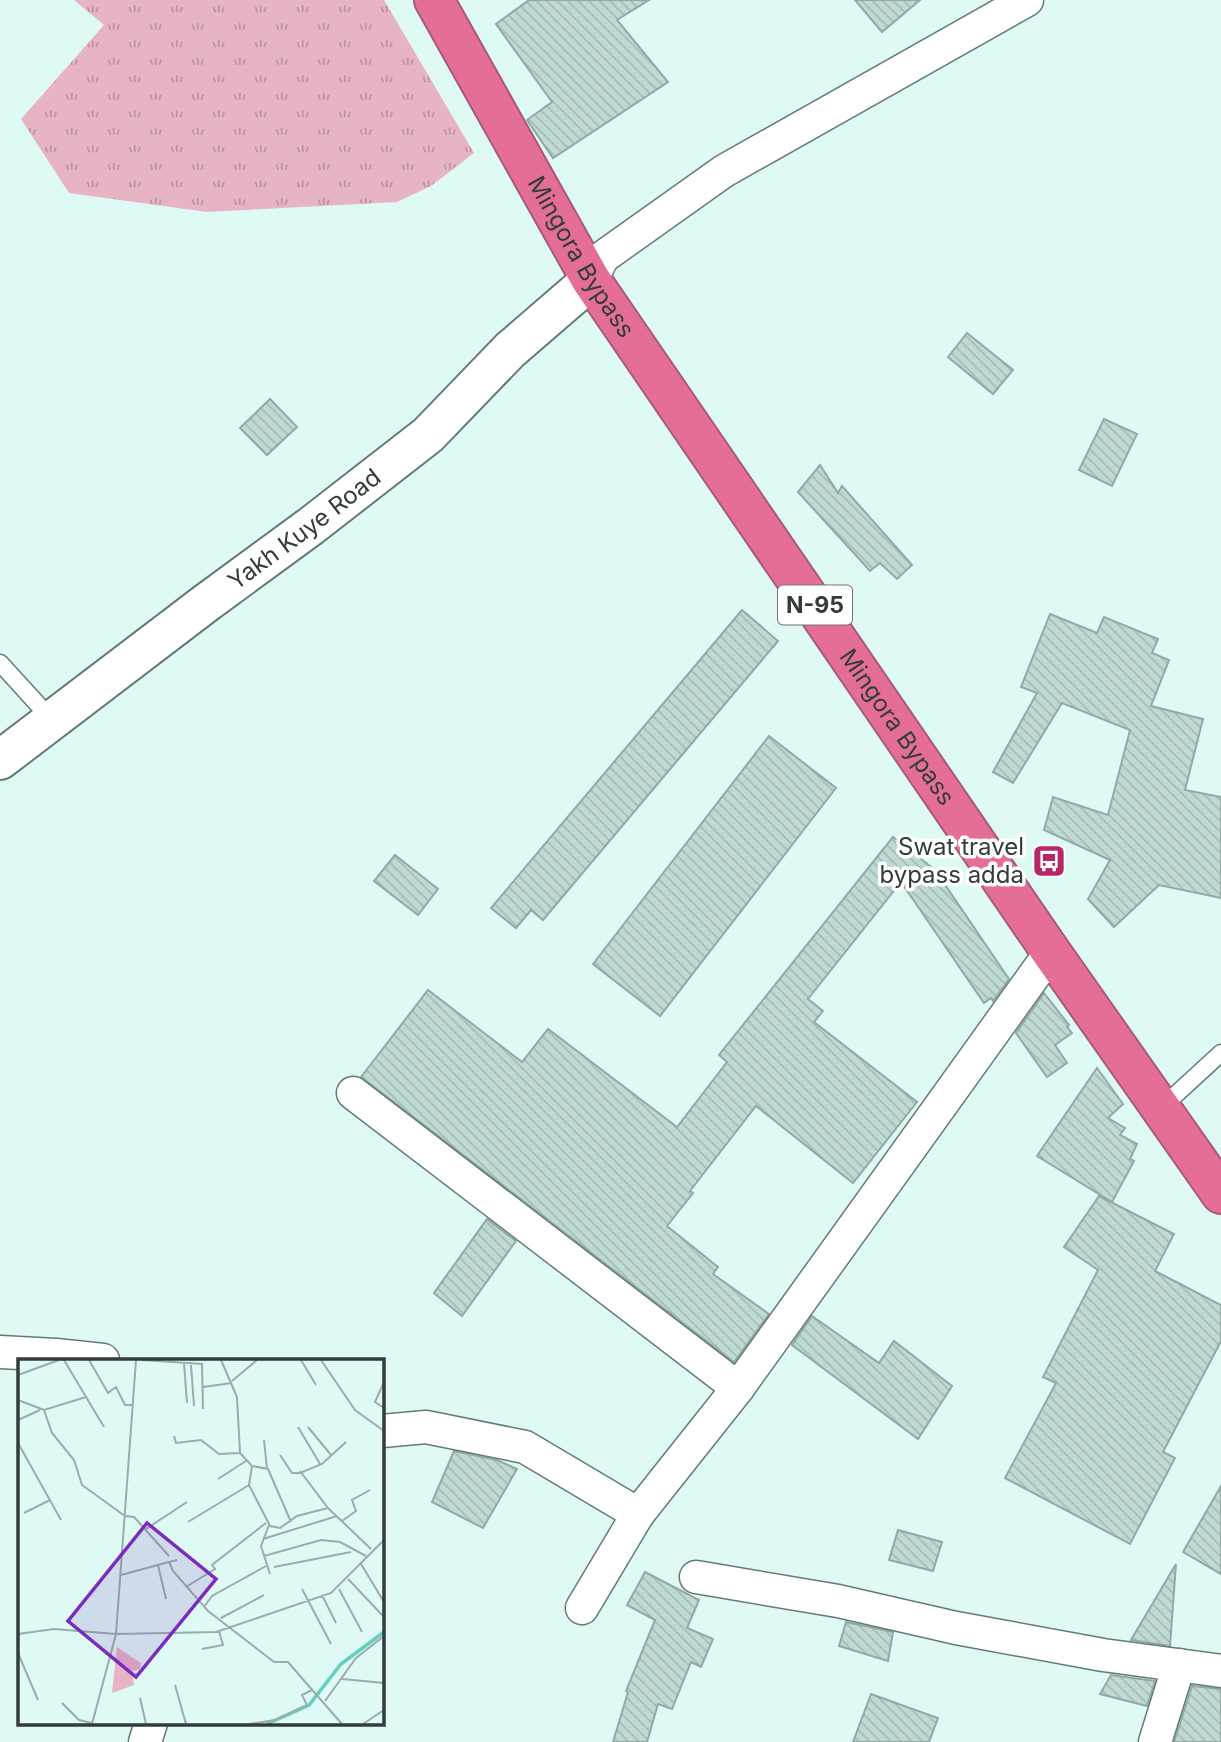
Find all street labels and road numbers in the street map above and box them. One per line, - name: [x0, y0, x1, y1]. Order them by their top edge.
- street label: Mingora Bypass: [522, 171, 641, 343]
- street label: Yakh Kuye Road: [222, 462, 386, 596]
- road number: N-95: [778, 586, 852, 624]
- street label: Mingora Bypass: [834, 643, 961, 811]

